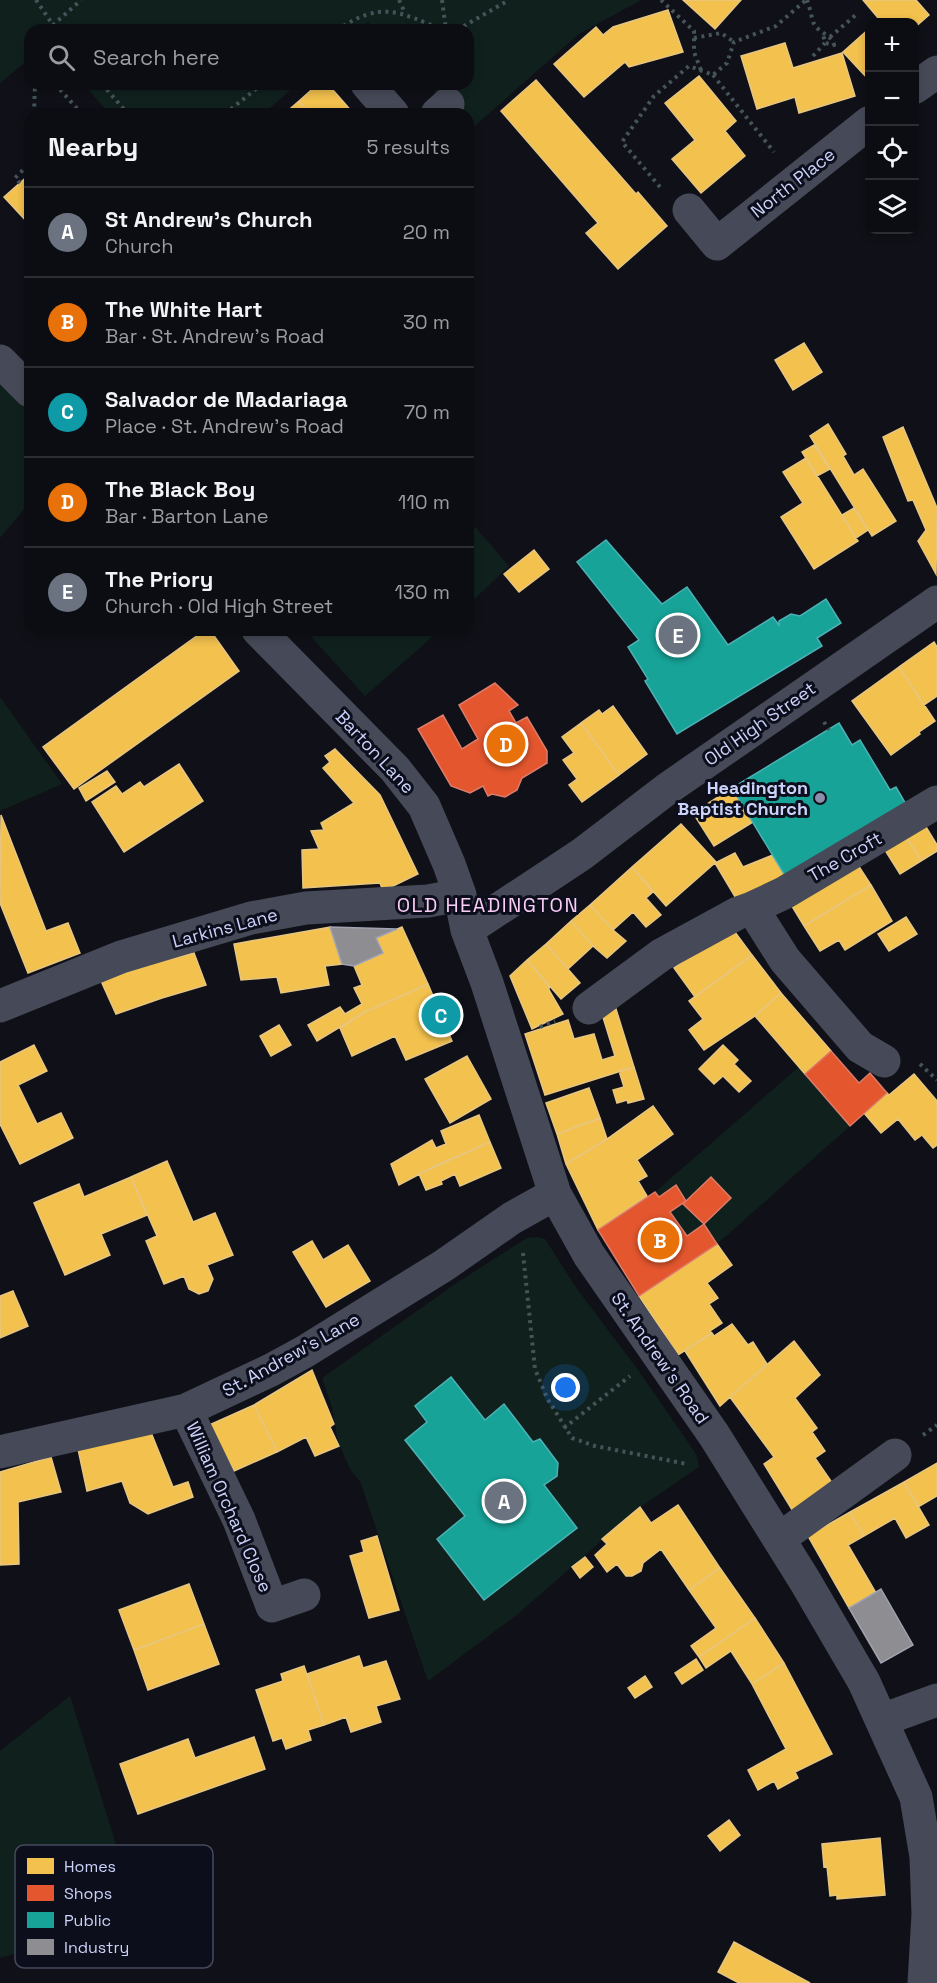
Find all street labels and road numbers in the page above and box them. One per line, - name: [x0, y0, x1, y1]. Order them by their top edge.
- street label: North Place: [746, 143, 839, 223]
- street label: Old High Street: [699, 677, 820, 771]
- street label: Barton Lane: [331, 705, 420, 798]
- street label: The Croft: [804, 826, 886, 887]
- street label: Larkins Lane: [170, 902, 280, 953]
- street label: St. Andrew's Road: [606, 1287, 714, 1428]
- street label: St. Andrew's Lane: [218, 1307, 363, 1402]
- street label: William Orchard Close: [181, 1418, 277, 1596]

